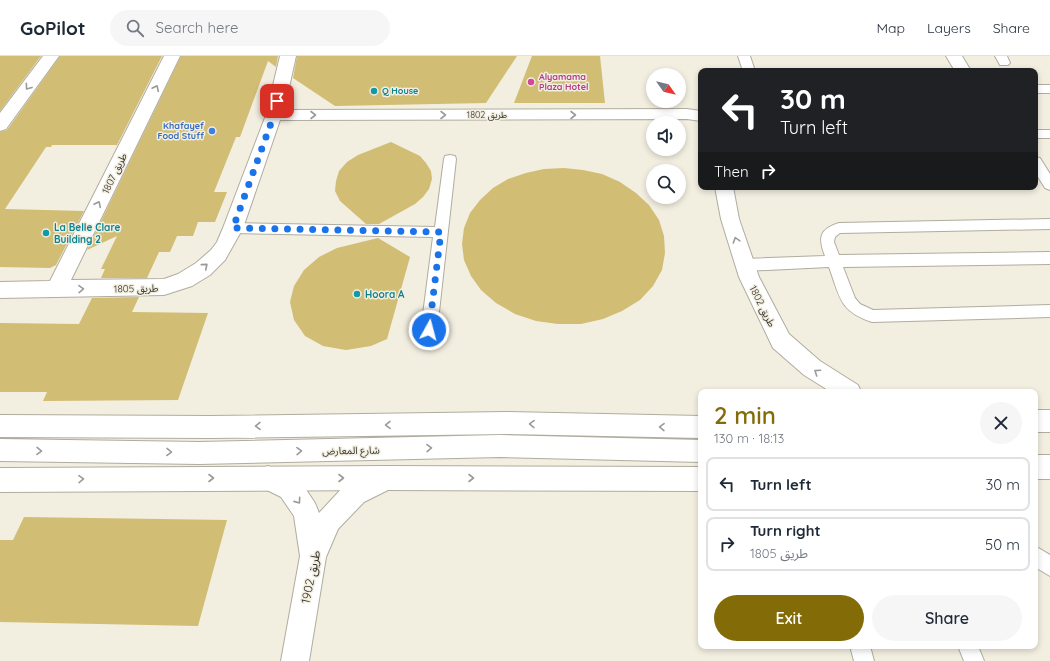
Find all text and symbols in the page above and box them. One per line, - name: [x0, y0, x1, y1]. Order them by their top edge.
- search box: [110, 10, 390, 46]
- text: GoPilot: [20, 16, 86, 40]
- icon: search: [124, 17, 146, 39]
- text: Search here: [156, 18, 238, 37]
- text: Map: [876, 19, 905, 37]
- text: Layers: [927, 19, 971, 37]
- text: Share: [993, 19, 1030, 37]
- north arrow: [646, 68, 686, 108]
- map controls: [646, 68, 686, 204]
- place label: Alyamama Plaza Hotel: [539, 71, 589, 92]
- marker: Alyamama Plaza Hotel: [526, 77, 536, 87]
- text: 30 m: [780, 81, 846, 116]
- one-way arrow: [25, 83, 32, 90]
- pin: [260, 84, 294, 118]
- icon: left: [714, 84, 766, 136]
- one-way arrow: [151, 85, 159, 92]
- place label: Q House: [382, 85, 418, 96]
- marker: Q House: [369, 86, 379, 96]
- icon: arrive: [266, 90, 288, 112]
- street label: طريق 1802: [467, 109, 507, 121]
- one-way arrow: [310, 111, 316, 119]
- one-way arrow: [440, 111, 446, 119]
- one-way arrow: [570, 111, 576, 119]
- button: sound: [646, 116, 686, 156]
- text: Turn left: [780, 116, 848, 139]
- place label: Khafayef Food Stuff: [157, 120, 204, 141]
- marker: Khafayef Food Stuff: [207, 126, 217, 136]
- street label: طريق 1807: [99, 150, 130, 196]
- icon: right: [757, 160, 779, 182]
- text: Then: [714, 162, 749, 181]
- button: search: [646, 164, 686, 204]
- one-way arrow: [93, 201, 101, 209]
- place label: La Belle Clare Building 2: [54, 221, 121, 246]
- marker: La Belle Clare Building 2: [41, 228, 51, 238]
- one-way arrow: [733, 236, 741, 243]
- one-way arrow: [201, 264, 208, 271]
- street label: طريق 1805: [114, 282, 159, 295]
- street label: طريق 1802: [747, 283, 779, 329]
- one-way arrow: [78, 285, 84, 293]
- place label: Hoora A: [365, 288, 405, 301]
- marker: Hoora A: [352, 289, 362, 299]
- position arrow: [408, 309, 450, 351]
- one-way arrow: [814, 369, 821, 376]
- text: 2 min: [714, 400, 776, 430]
- button: close: [980, 402, 1022, 444]
- one-way arrow: [529, 420, 535, 428]
- one-way arrow: [385, 421, 391, 429]
- one-way arrow: [255, 422, 261, 431]
- one-way arrow: [659, 423, 665, 431]
- text: 130 m · 18:13: [714, 430, 784, 446]
- street label: شارع المعارض: [322, 443, 380, 459]
- one-way arrow: [426, 444, 432, 452]
- one-way arrow: [36, 447, 42, 455]
- one-way arrow: [296, 447, 302, 455]
- one-way arrow: [166, 448, 172, 457]
- icon: left: [716, 473, 738, 495]
- one-way arrow: [208, 474, 214, 482]
- one-way arrow: [338, 474, 344, 482]
- one-way arrow: [468, 474, 474, 482]
- one-way arrow: [78, 475, 84, 483]
- text: Turn left: [750, 475, 812, 494]
- text: 30 m: [985, 475, 1020, 494]
- one-way arrow: [293, 497, 301, 504]
- text: Turn right: [750, 521, 821, 540]
- icon: right: [716, 533, 738, 555]
- text: 50 m: [985, 535, 1020, 554]
- text: طريق 1805: [750, 545, 808, 561]
- street label: طريق 1902: [298, 549, 324, 605]
- button: Exit: [714, 595, 864, 641]
- button: Share: [872, 595, 1022, 641]

